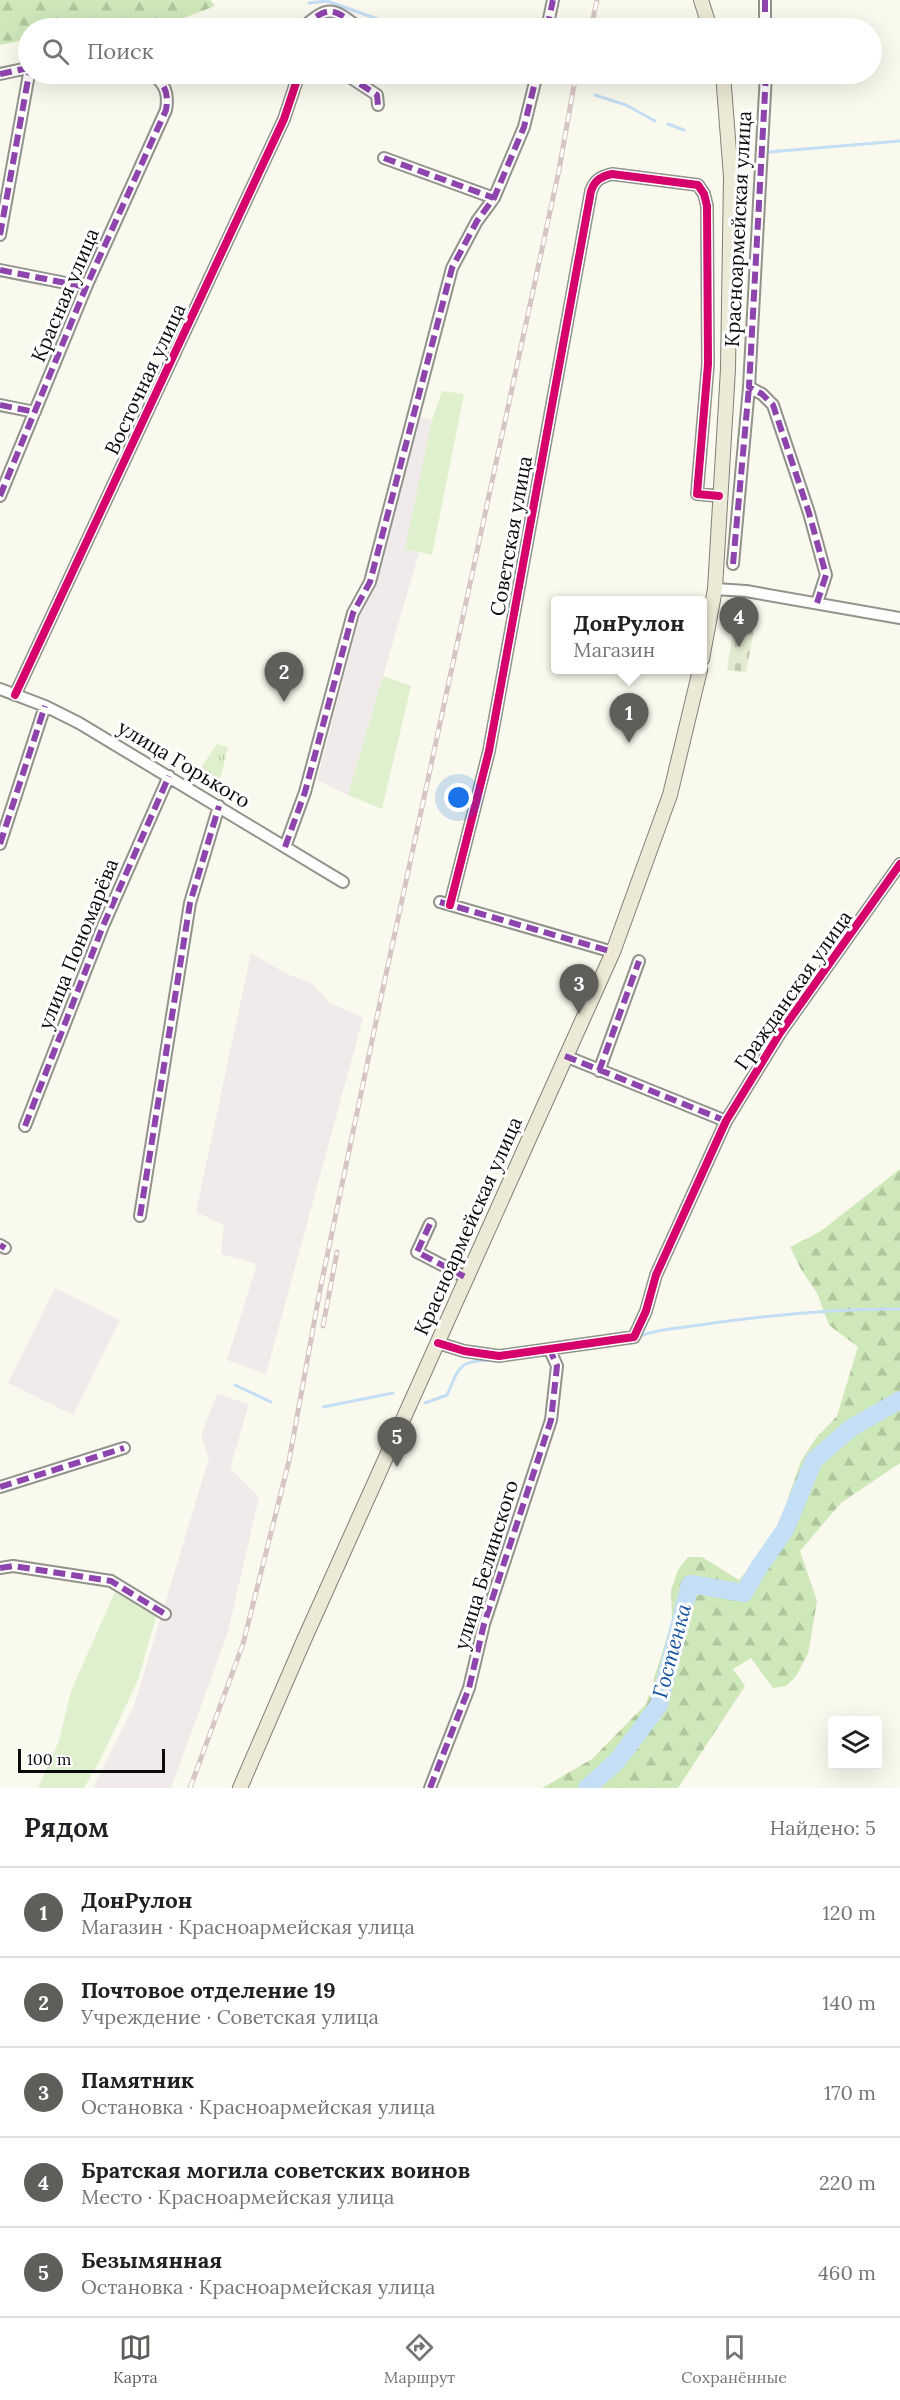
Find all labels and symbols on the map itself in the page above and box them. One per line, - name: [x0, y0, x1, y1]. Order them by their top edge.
- street label: Красноармейская улица: [719, 110, 756, 348]
- street label: Красная улица: [25, 224, 104, 365]
- street label: Восточная улица: [99, 299, 191, 458]
- street label: Советская улица: [484, 454, 537, 618]
- pin: 4: [720, 598, 758, 647]
- pin: 2: [264, 652, 304, 702]
- pin: 1: [610, 694, 648, 743]
- street label: улица Горького: [113, 714, 255, 813]
- your location: [444, 783, 473, 812]
- street label: улица Пономарёва: [32, 855, 123, 1033]
- street label: Гражданская улица: [728, 905, 857, 1074]
- pin: 3: [560, 964, 598, 1014]
- street label: Красноармейская улица: [408, 1113, 527, 1339]
- pin: 5: [378, 1418, 416, 1467]
- street label: улица Белинского: [448, 1477, 523, 1653]
- water label: Гостенка: [646, 1600, 697, 1701]
- scale bar: [18, 1746, 165, 1774]

